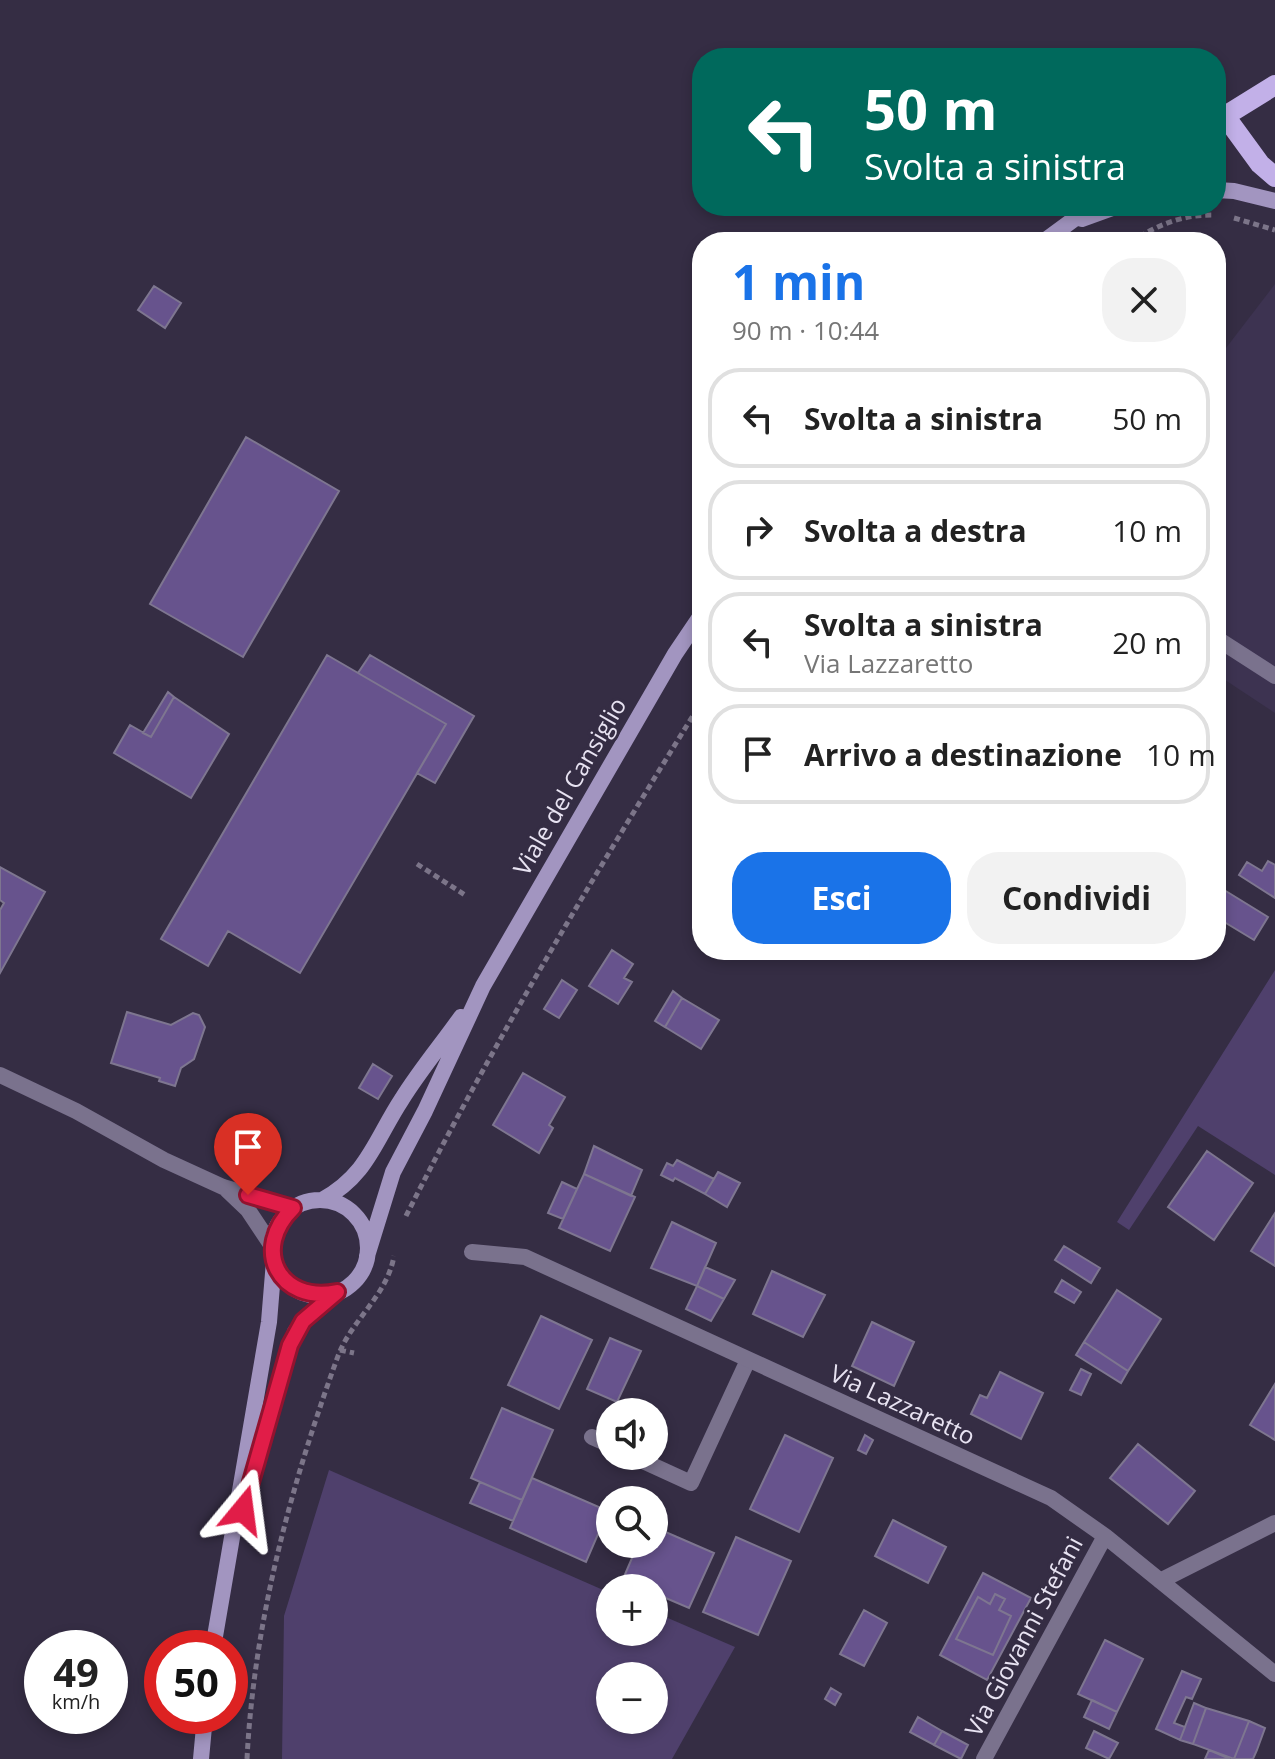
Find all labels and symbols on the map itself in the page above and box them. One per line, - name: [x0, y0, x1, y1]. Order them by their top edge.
- street label: Viale del Cansiglio: [505, 691, 633, 881]
- pin: [214, 1113, 282, 1195]
- street label: Via Lazzaretto: [825, 1356, 981, 1452]
- position arrow: [201, 1468, 285, 1552]
- street label: Via Giovanni Stefani: [956, 1530, 1090, 1742]
- speed limit sign: 50: [144, 1630, 248, 1734]

